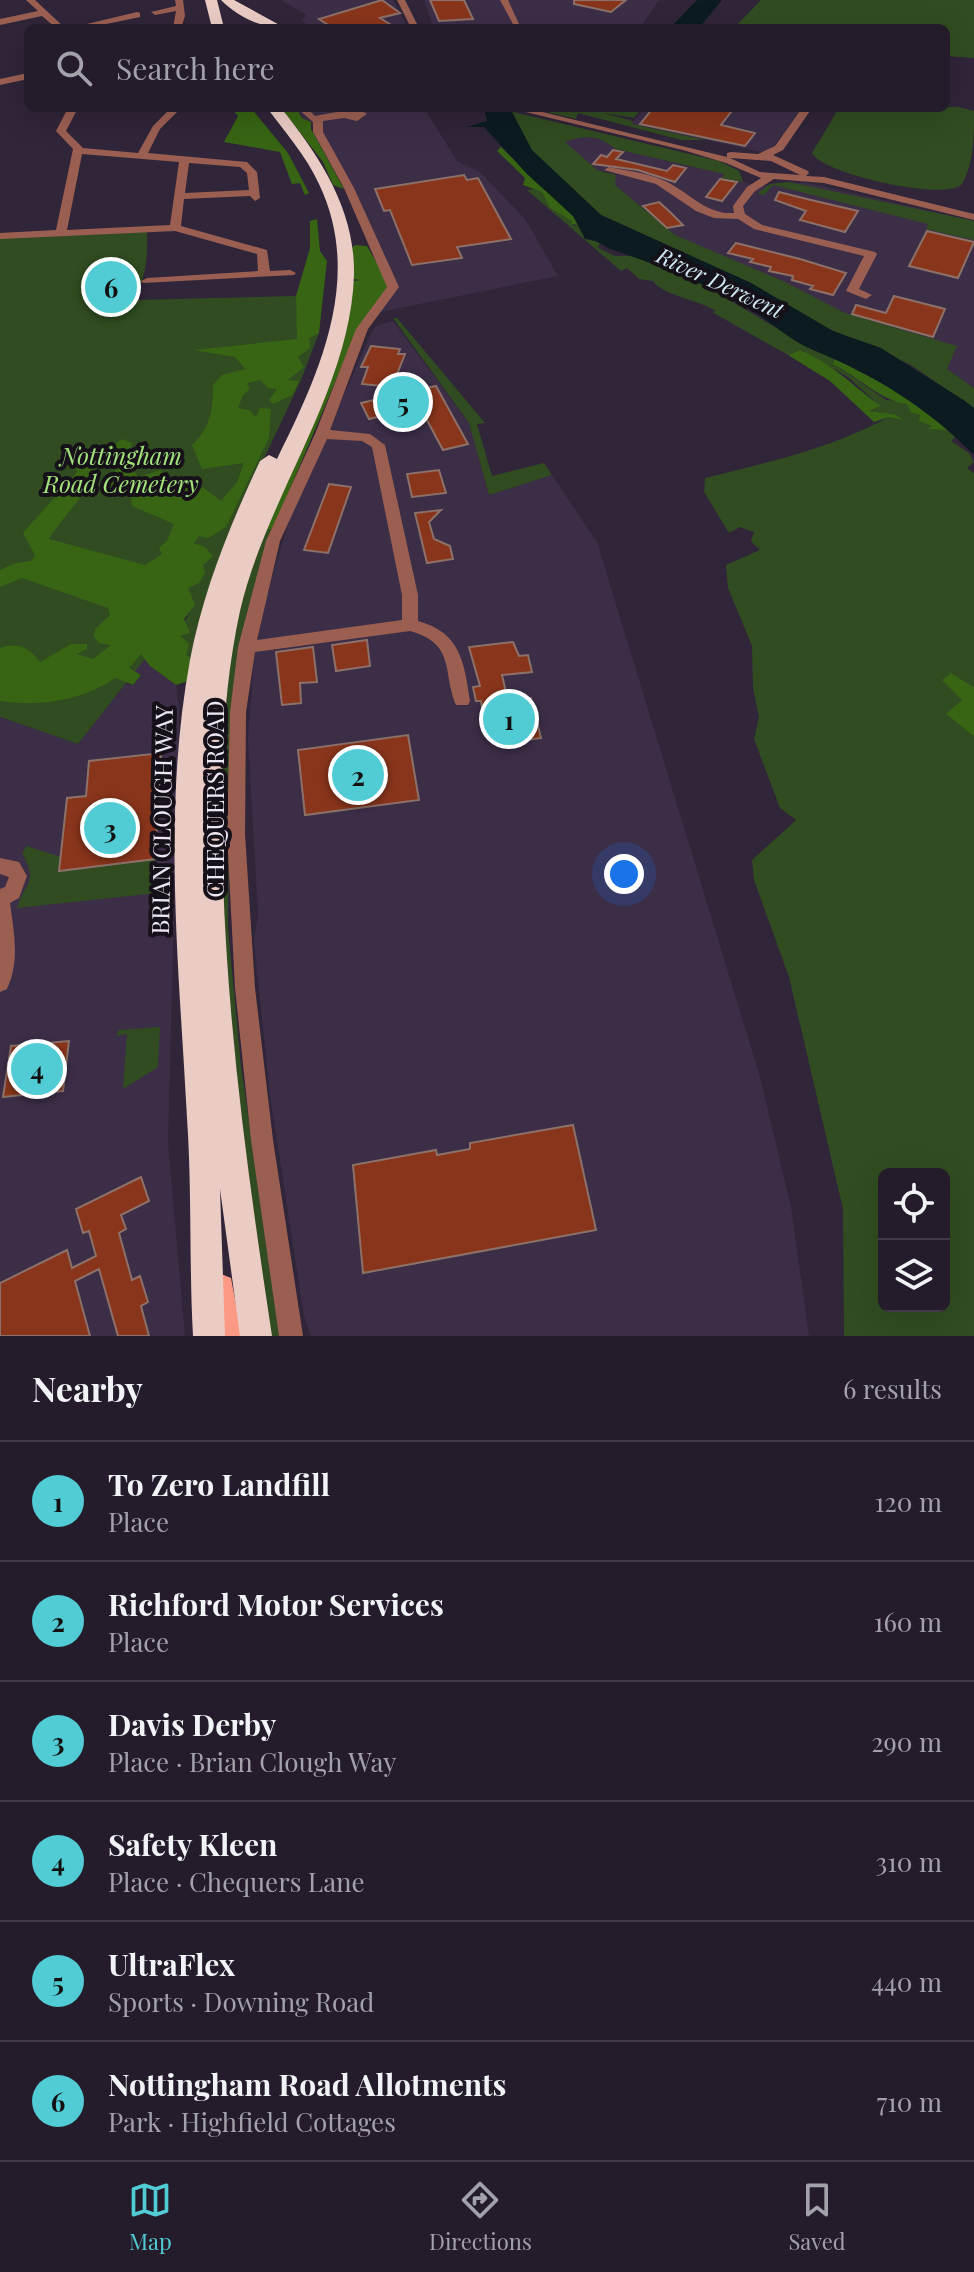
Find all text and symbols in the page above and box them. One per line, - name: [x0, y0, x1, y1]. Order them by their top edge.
- search box: [24, 24, 950, 112]
- icon: search: [52, 46, 96, 90]
- text: Search here: [116, 48, 275, 88]
- water label: River Derwent: [651, 239, 790, 325]
- pin: 6: [85, 257, 137, 317]
- pin: 5: [377, 372, 429, 432]
- park label: Nottingham Road Cemetery: [42, 439, 199, 499]
- pin: 1: [483, 689, 535, 749]
- street label: CHEQUERS ROAD: [198, 700, 230, 898]
- street label: BRIAN CLOUGH WAY: [143, 704, 179, 935]
- pin: 2: [332, 745, 384, 805]
- pin: 3: [84, 798, 136, 858]
- your location: [604, 854, 644, 894]
- pin: 4: [11, 1039, 63, 1099]
- map controls: [878, 1168, 950, 1312]
- button: locate: [878, 1168, 950, 1240]
- button: layers: [878, 1240, 950, 1312]
- text: Nearby: [32, 1365, 143, 1411]
- text: 6 results: [843, 1371, 942, 1406]
- text: To Zero Landfill: [108, 1464, 330, 1504]
- text: 1: [53, 1484, 63, 1519]
- text: 120 m: [875, 1484, 942, 1519]
- text: Place: [108, 1504, 169, 1539]
- text: Richford Motor Services: [108, 1584, 444, 1624]
- text: 2: [51, 1604, 65, 1639]
- text: 160 m: [874, 1604, 942, 1639]
- text: Place: [108, 1624, 169, 1659]
- text: Davis Derby: [108, 1704, 276, 1744]
- text: 3: [52, 1724, 64, 1759]
- text: 290 m: [871, 1724, 942, 1759]
- text: Place · Brian Clough Way: [108, 1744, 396, 1779]
- text: Safety Kleen: [108, 1824, 277, 1864]
- text: 4: [51, 1844, 65, 1879]
- text: 310 m: [875, 1844, 942, 1879]
- text: Place · Chequers Lane: [108, 1864, 365, 1899]
- text: UltraFlex: [108, 1944, 235, 1984]
- text: 5: [52, 1964, 64, 1999]
- text: 440 m: [871, 1964, 942, 1999]
- text: Sports · Downing Road: [108, 1984, 374, 2019]
- text: Nottingham Road Allotments: [108, 2064, 506, 2104]
- text: 6: [51, 2084, 65, 2119]
- text: 710 m: [877, 2084, 942, 2119]
- text: Park · Highfield Cottages: [108, 2104, 396, 2139]
- tab: Map: [128, 2178, 172, 2256]
- tab: Directions: [429, 2178, 532, 2256]
- tab: Saved: [788, 2178, 846, 2256]

